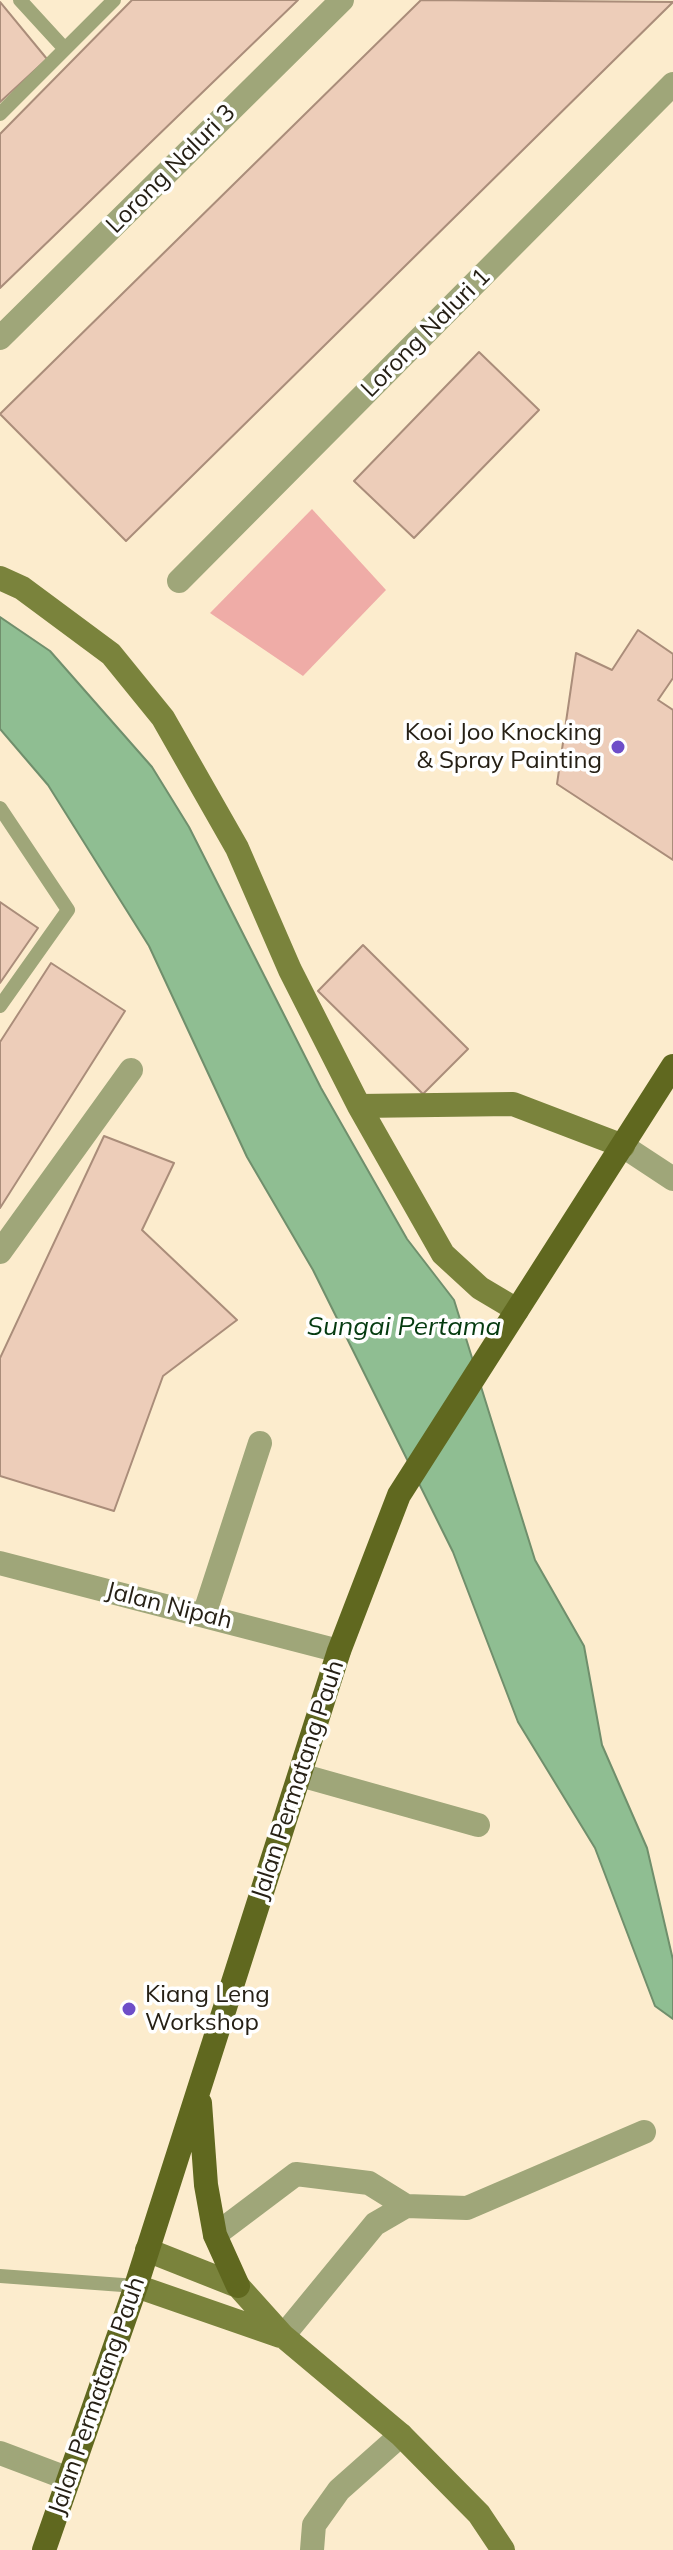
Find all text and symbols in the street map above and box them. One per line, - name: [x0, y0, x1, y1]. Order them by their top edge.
- street label: Lorong Naluri 3: [100, 98, 242, 240]
- street label: Lorong Naluri 1: [355, 262, 497, 404]
- place label: Kooi Joo Knocking & Spray Painting: [405, 719, 602, 775]
- marker: Kooi Joo Knocking & Spray Painting: [609, 738, 627, 756]
- water label: Sungai Pertama: [307, 1311, 501, 1343]
- street label: Jalan Nipah: [103, 1576, 235, 1636]
- street label: Jalan Permatang Pauh: [246, 1657, 350, 1903]
- place label: Kiang Leng Workshop: [145, 1981, 270, 2037]
- marker: Kiang Leng Workshop: [120, 2000, 138, 2018]
- street label: Jalan Permatang Pauh: [43, 2273, 151, 2519]

